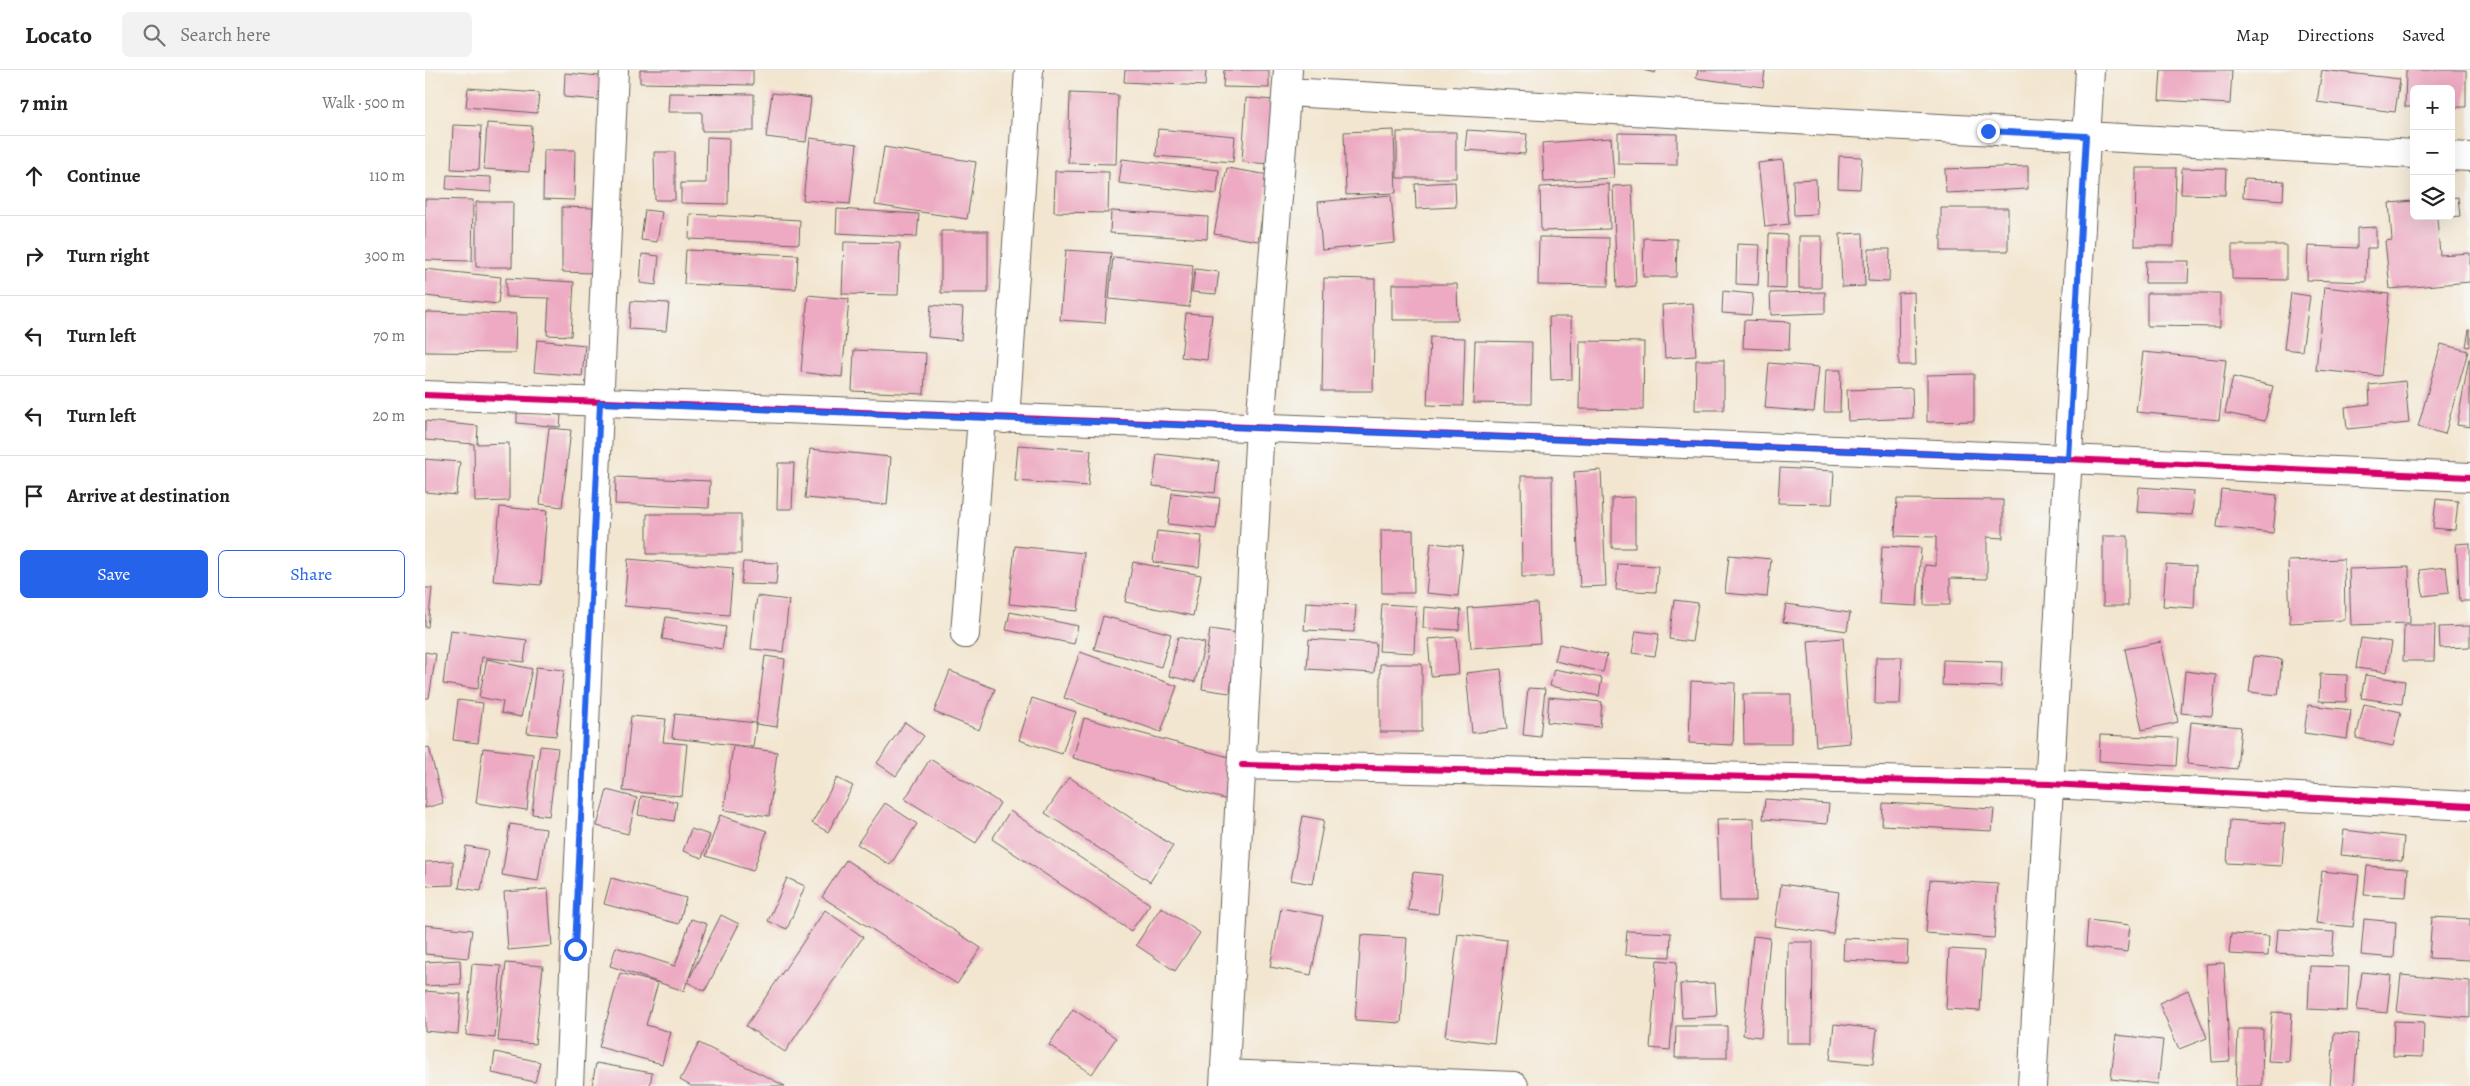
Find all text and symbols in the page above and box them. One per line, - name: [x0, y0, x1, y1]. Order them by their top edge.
- search box: [122, 12, 472, 57]
- text: Locato: [25, 19, 92, 51]
- icon: search: [140, 21, 168, 49]
- text: Search here: [180, 22, 271, 48]
- text: Map: [2236, 23, 2269, 47]
- text: Directions: [2297, 23, 2374, 47]
- text: Saved: [2402, 23, 2445, 47]
- map controls: [2410, 85, 2455, 220]
- button: +: [2410, 85, 2455, 130]
- text: 7 min: [20, 89, 68, 117]
- text: Walk · 500 m: [322, 92, 405, 114]
- route end: [1977, 120, 2000, 143]
- button: −: [2410, 130, 2455, 175]
- icon: ahead: [20, 162, 48, 190]
- text: Continue: [67, 163, 141, 189]
- text: 110 m: [369, 165, 405, 187]
- button: layers: [2410, 175, 2455, 220]
- icon: right: [20, 242, 48, 270]
- text: Turn right: [67, 243, 149, 269]
- text: 300 m: [365, 245, 405, 267]
- icon: left: [20, 322, 48, 350]
- text: Turn left: [67, 323, 136, 349]
- text: 70 m: [373, 325, 405, 347]
- icon: left: [20, 402, 48, 430]
- text: Turn left: [67, 403, 136, 429]
- text: 20 m: [372, 405, 405, 427]
- icon: arrive: [20, 482, 48, 510]
- text: Arrive at destination: [67, 483, 230, 509]
- button: Save: [20, 550, 208, 598]
- button: Share: [218, 550, 405, 598]
- route start: [564, 938, 587, 961]

